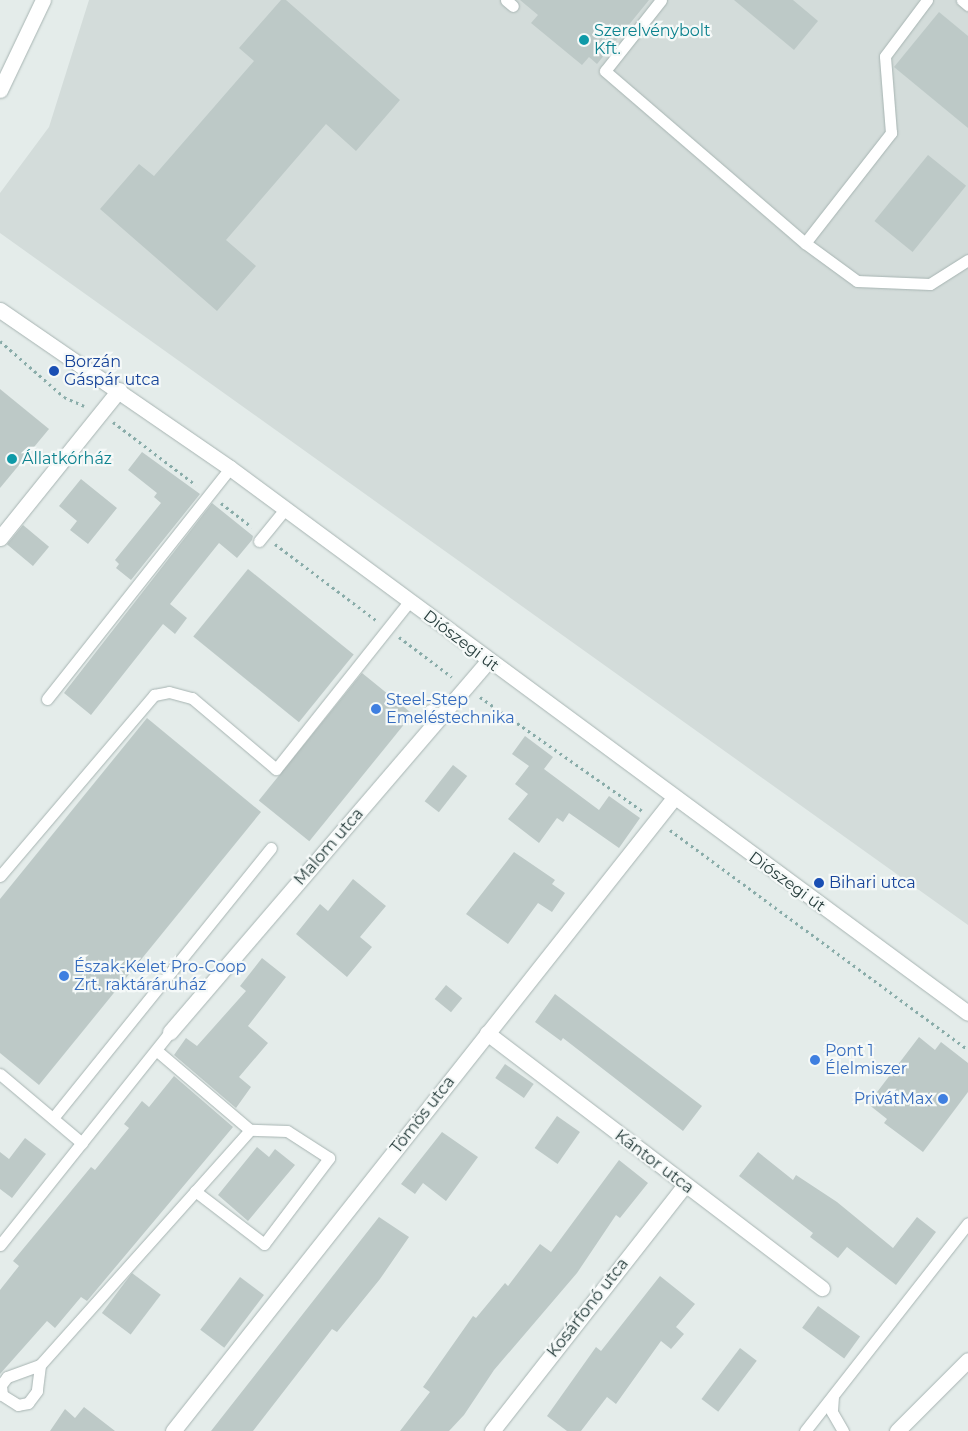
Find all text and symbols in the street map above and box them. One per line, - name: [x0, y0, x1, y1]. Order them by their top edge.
- place label: Szerelvénybolt Kft.: [594, 21, 711, 59]
- marker: Szerelvénybolt Kft.: [578, 34, 590, 46]
- place label: Borzán Gáspár utca: [64, 352, 160, 390]
- marker: Borzán Gáspár utca: [48, 365, 60, 377]
- place label: Állatkórház: [22, 449, 112, 469]
- marker: Állatkórház: [6, 453, 18, 465]
- street label: Diószegi út: [419, 606, 503, 676]
- place label: Steel-Step Emeléstechnika: [386, 690, 515, 728]
- marker: Steel-Step Emeléstechnika: [370, 703, 382, 715]
- street label: Malom utca: [290, 805, 368, 889]
- street label: Diószegi út: [745, 848, 829, 916]
- place label: Bihari utca: [829, 873, 916, 893]
- marker: Bihari utca: [813, 877, 825, 889]
- place label: Észak-Kelet Pro-Coop Zrt. raktáráruház: [74, 957, 246, 995]
- marker: Észak-Kelet Pro-Coop Zrt. raktáráruház: [58, 970, 70, 982]
- place label: Pont 1 Élelmiszer: [825, 1041, 907, 1079]
- marker: Pont 1 Élelmiszer: [809, 1054, 821, 1066]
- street label: Tömös utca: [387, 1073, 459, 1157]
- place label: PrivátMax: [854, 1089, 933, 1109]
- marker: PrivátMax: [937, 1093, 949, 1105]
- street label: Kántor utca: [611, 1126, 697, 1198]
- street label: Kosárfonó utca: [543, 1255, 633, 1361]

